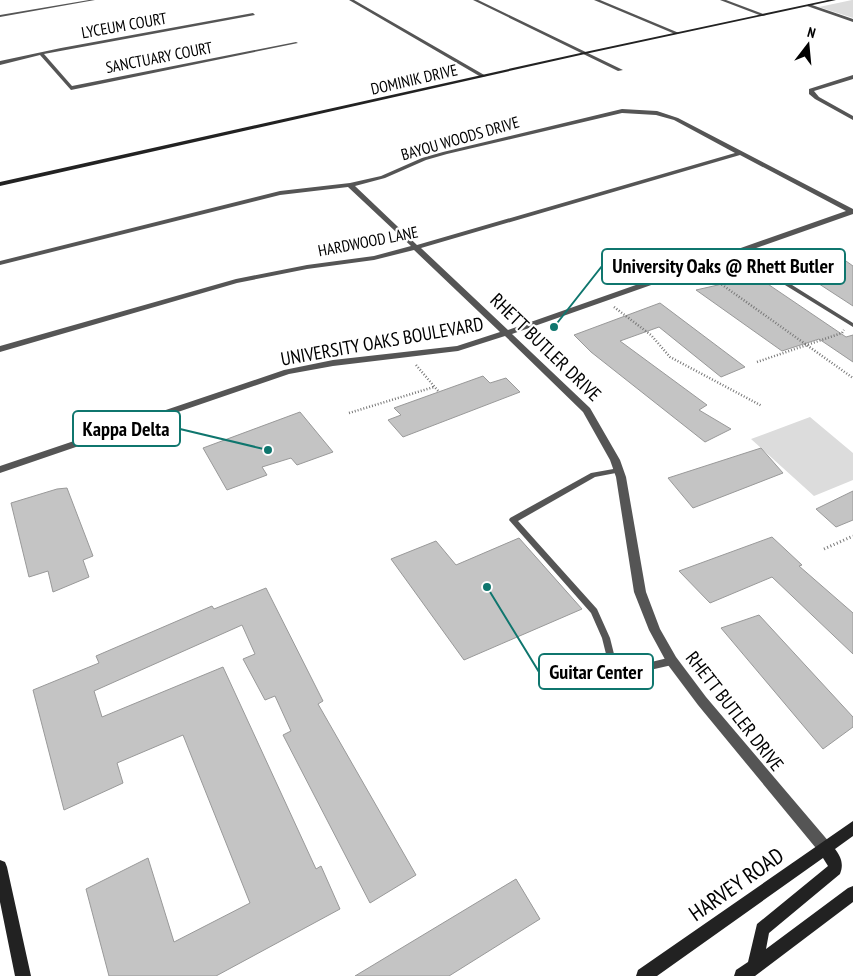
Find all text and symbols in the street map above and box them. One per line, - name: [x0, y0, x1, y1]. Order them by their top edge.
- street label: LYCEUM COURT: [80, 8, 168, 42]
- north arrow: [783, 20, 833, 70]
- text: N: [805, 23, 818, 42]
- street label: SANCTUARY COURT: [104, 37, 214, 77]
- street label: DOMINIK DRIVE: [369, 59, 459, 99]
- street label: BAYOU WOODS DRIVE: [399, 112, 521, 164]
- street label: HARDWOOD LANE: [316, 221, 420, 261]
- callout: University Oaks @ Rhett Butler: [602, 249, 845, 284]
- text: University Oaks @ Rhett Butler: [612, 253, 834, 279]
- street label: RHETT BUTLER DRIVE: [485, 288, 607, 406]
- street label: UNIVERSITY OAKS BOULEVARD: [279, 311, 485, 371]
- callout: Kappa Delta: [73, 411, 180, 446]
- text: Kappa Delta: [83, 416, 169, 442]
- street label: RHETT BUTLER DRIVE: [681, 646, 789, 776]
- callout: Guitar Center: [539, 654, 653, 689]
- text: Guitar Center: [549, 659, 643, 685]
- street label: HARVEY ROAD: [683, 841, 789, 927]

